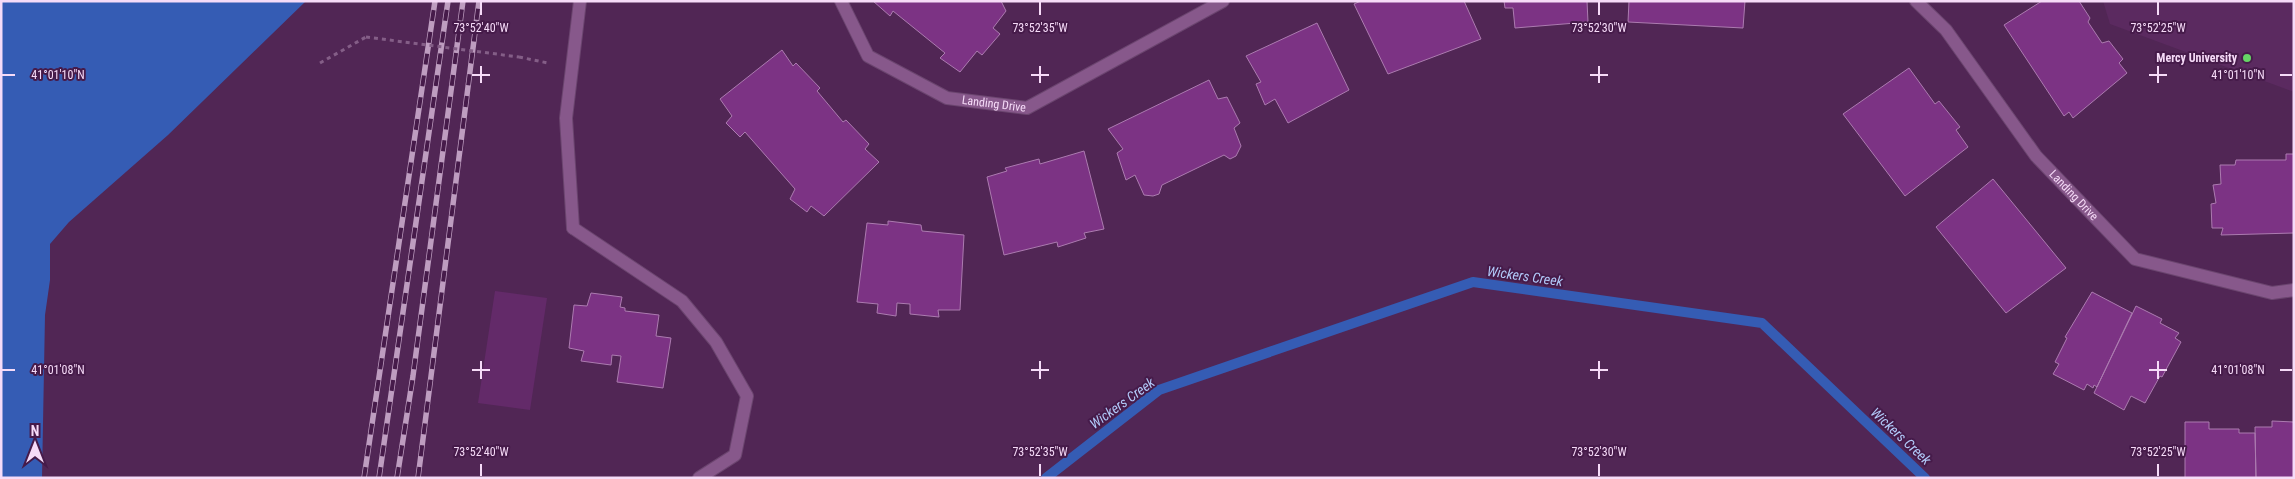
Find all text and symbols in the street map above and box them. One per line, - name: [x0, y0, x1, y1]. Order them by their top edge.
- text: 73°52'40"W: [453, 21, 509, 35]
- text: 73°52'35"W: [1012, 21, 1068, 35]
- text: 73°52'30"W: [1571, 21, 1627, 35]
- text: 73°52'25"W: [2130, 21, 2186, 35]
- place label: Mercy University: [2156, 51, 2238, 65]
- marker: Mercy University: [2241, 52, 2253, 64]
- text: 41°01'10"N: [31, 68, 85, 82]
- text: 41°01'10"N: [2211, 68, 2265, 82]
- street label: Landing Drive: [961, 93, 1027, 115]
- street label: Landing Drive: [2046, 167, 2101, 224]
- water label: Wickers Creek: [1486, 263, 1565, 289]
- text: 41°01'08"N: [31, 363, 85, 377]
- text: 41°01'08"N: [2211, 363, 2265, 377]
- water label: Wickers Creek: [1086, 374, 1158, 432]
- water label: Wickers Creek: [1868, 404, 1935, 468]
- north arrow: [10, 419, 60, 469]
- text: N: [31, 423, 39, 439]
- text: 73°52'40"W: [453, 445, 509, 459]
- text: 73°52'35"W: [1012, 445, 1068, 459]
- text: 73°52'30"W: [1571, 445, 1627, 459]
- text: 73°52'25"W: [2130, 445, 2186, 459]

